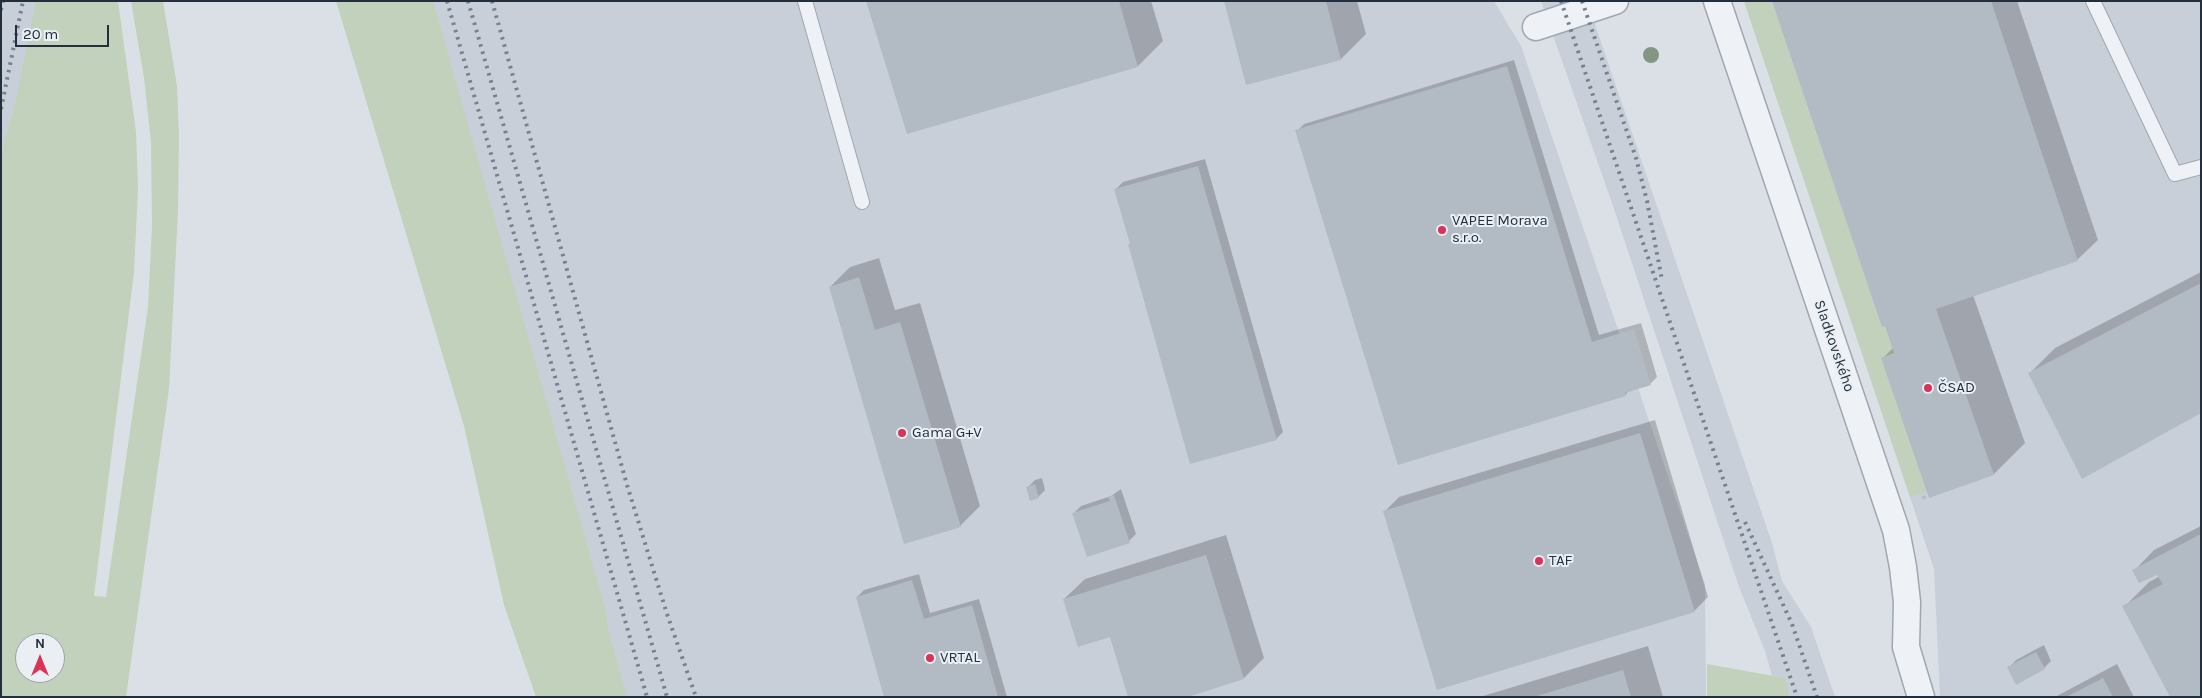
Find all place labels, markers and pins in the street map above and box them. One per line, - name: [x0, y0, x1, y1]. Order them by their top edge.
- place label: VAPEE Morava s.r.o.: [1452, 212, 1548, 247]
- marker: VAPEE Morava s.r.o.: [1436, 224, 1448, 236]
- place label: ČSAD: [1938, 379, 1975, 397]
- marker: ČSAD: [1922, 382, 1934, 394]
- place label: Gama G+V: [912, 424, 982, 442]
- marker: Gama G+V: [896, 427, 908, 439]
- place label: TAF: [1549, 552, 1572, 570]
- marker: TAF: [1533, 555, 1545, 567]
- place label: VRTAL: [940, 649, 980, 667]
- marker: VRTAL: [924, 652, 936, 664]

